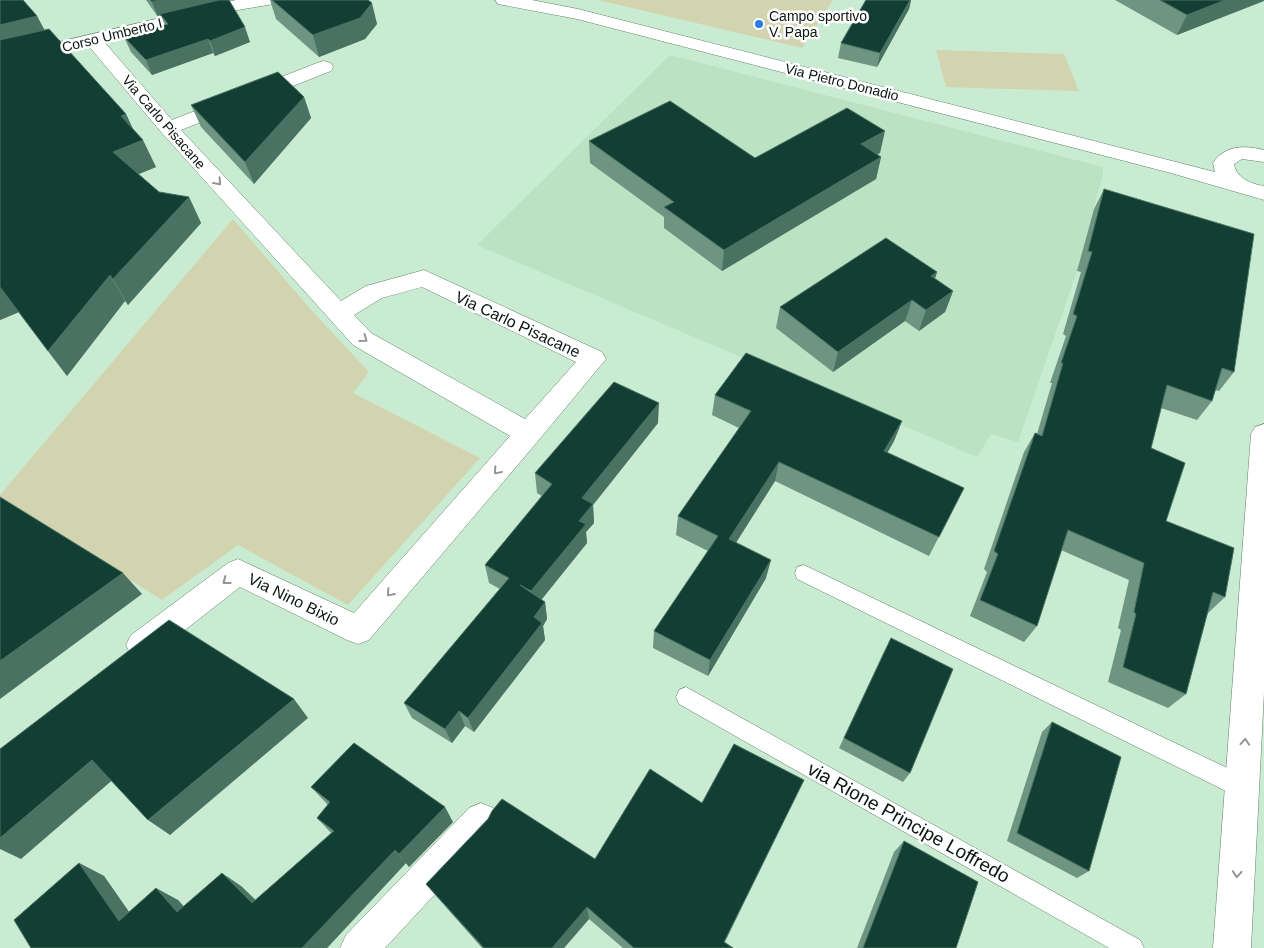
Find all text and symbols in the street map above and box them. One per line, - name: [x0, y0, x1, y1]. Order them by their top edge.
- place label: Campo sportivo V. Papa: [769, 8, 867, 40]
- street label: Corso Umberto I: [60, 15, 164, 55]
- marker: Campo sportivo V. Papa: [753, 18, 765, 30]
- street label: Via Pietro Donadio: [784, 60, 901, 104]
- street label: Via Carlo Pisacane: [119, 72, 209, 172]
- one-way arrow: [212, 177, 221, 186]
- street label: Via Carlo Pisacane: [453, 288, 583, 361]
- one-way arrow: [358, 333, 368, 342]
- one-way arrow: [494, 465, 503, 474]
- street label: Via Nino Bixio: [245, 570, 342, 629]
- one-way arrow: [222, 575, 232, 584]
- one-way arrow: [387, 587, 396, 596]
- one-way arrow: [1239, 738, 1250, 746]
- street label: via Rione Principe Loffredo: [804, 758, 1013, 887]
- one-way arrow: [1232, 870, 1243, 878]

